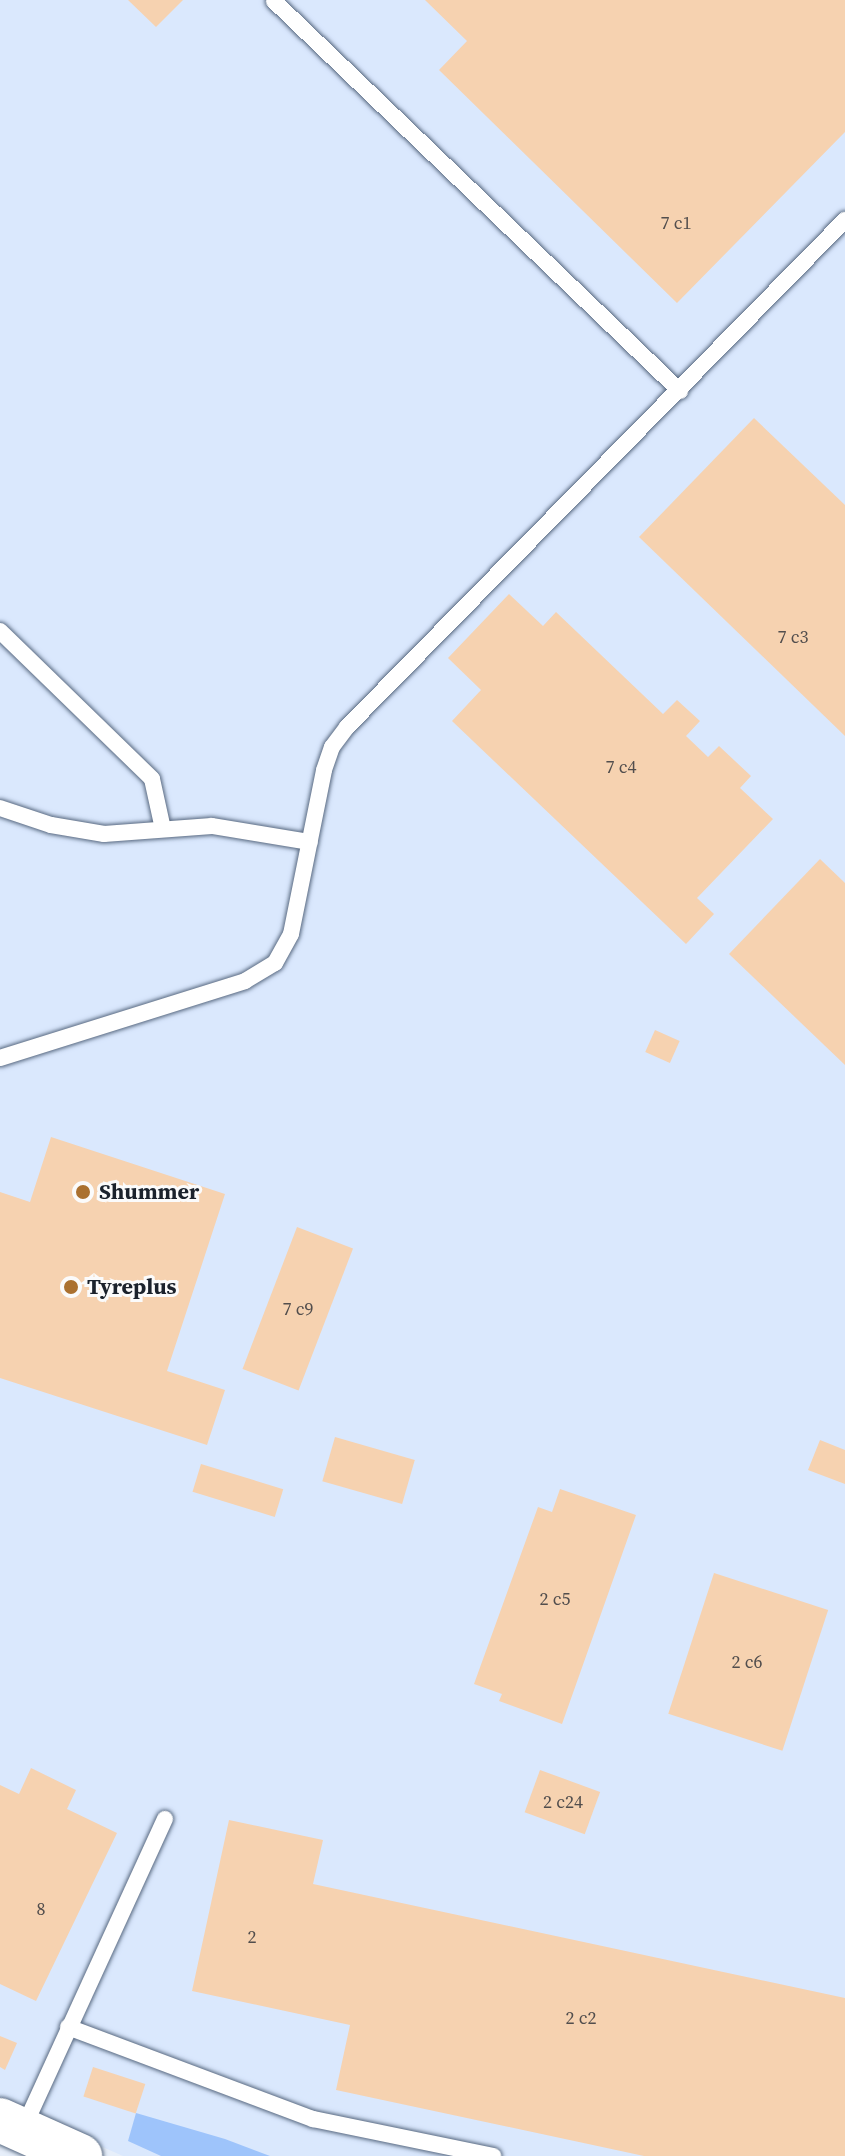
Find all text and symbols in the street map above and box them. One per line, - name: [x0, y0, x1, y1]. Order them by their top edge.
- house number: 7 с1: [661, 212, 691, 234]
- house number: 7 с3: [778, 626, 808, 648]
- house number: 7 с4: [606, 756, 636, 778]
- place label: Shummer: [99, 1179, 199, 1205]
- marker: Shummer: [74, 1183, 92, 1201]
- place label: Tyreplus: [87, 1274, 177, 1300]
- marker: Tyreplus: [62, 1278, 80, 1296]
- house number: 7 с9: [283, 1298, 313, 1320]
- house number: 2 с5: [540, 1588, 570, 1610]
- house number: 2 с6: [732, 1651, 762, 1673]
- house number: 2 с24: [543, 1791, 583, 1813]
- house number: 8: [37, 1898, 45, 1920]
- house number: 2: [248, 1926, 256, 1948]
- house number: 2 с2: [566, 2007, 596, 2029]

